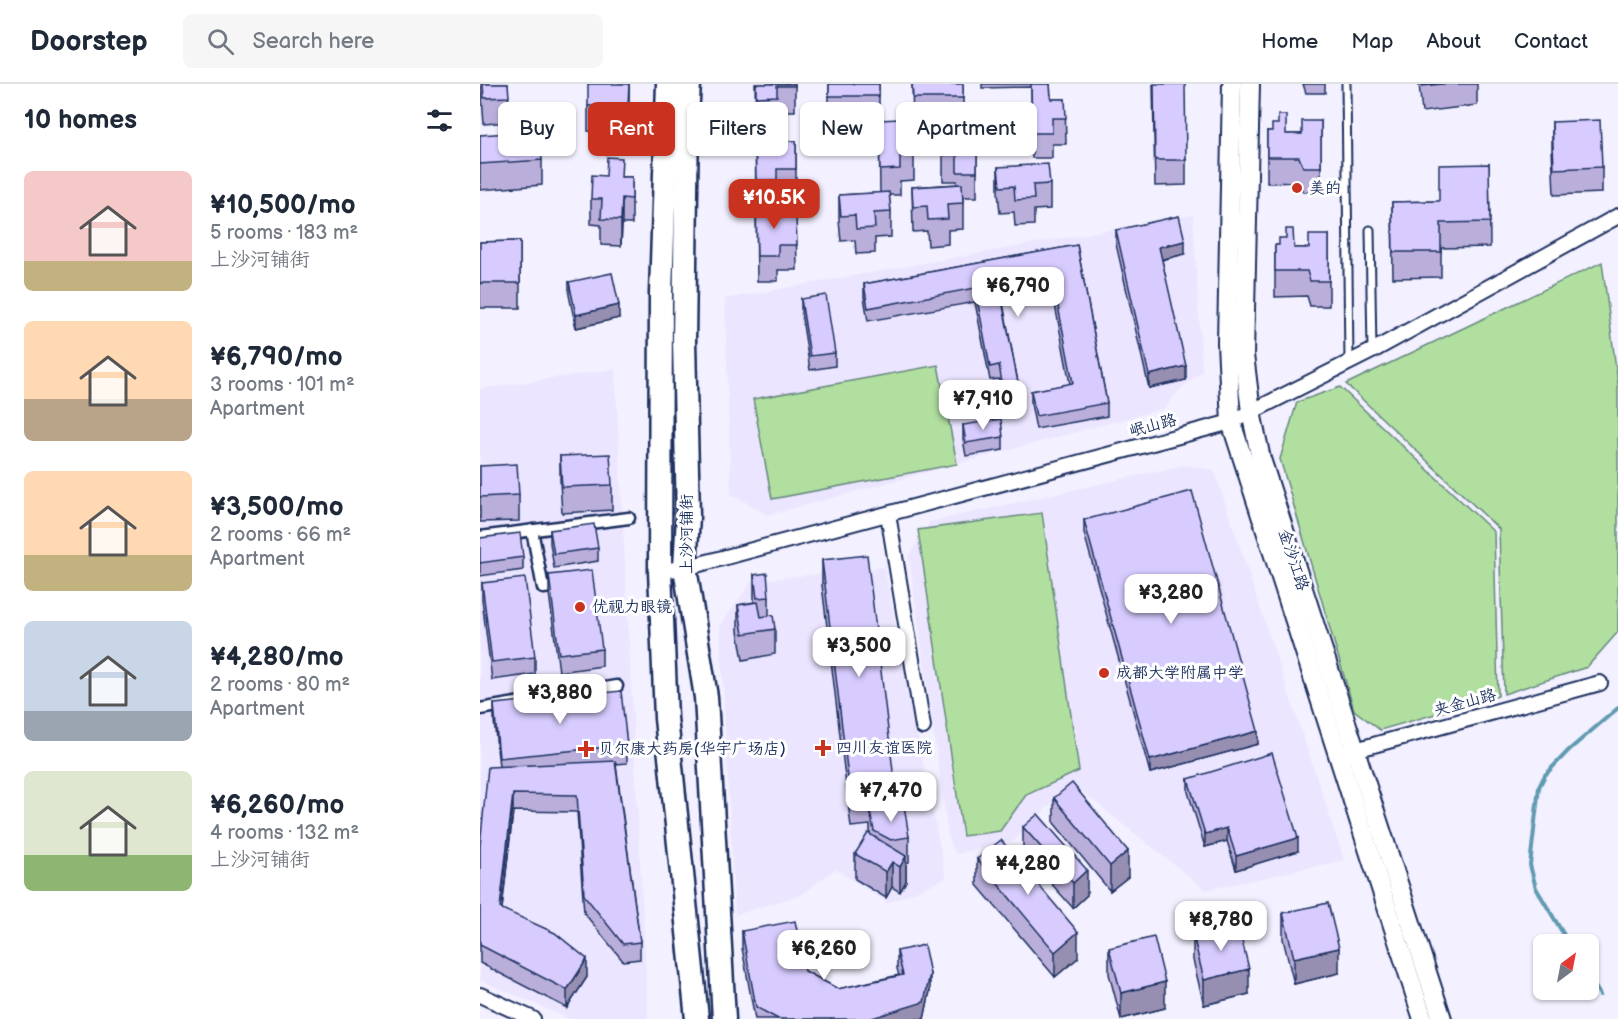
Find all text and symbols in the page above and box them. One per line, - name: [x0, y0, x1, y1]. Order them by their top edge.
- search box: [183, 14, 603, 68]
- text: Doorstep: [30, 25, 147, 58]
- icon: search: [204, 25, 237, 58]
- text: Search here: [252, 28, 374, 55]
- text: Home: [1261, 29, 1318, 54]
- text: Map: [1351, 29, 1393, 54]
- text: About: [1426, 29, 1481, 54]
- text: Contact: [1514, 29, 1588, 54]
- chip: Buy: [498, 102, 576, 156]
- chip: Rent: [588, 102, 675, 156]
- chip: Filters: [687, 102, 788, 156]
- chip: New: [800, 102, 884, 156]
- chip: Apartment: [896, 102, 1037, 156]
- icon: filters: [423, 104, 456, 137]
- text: 10 homes: [24, 105, 137, 136]
- pin: ¥10.5K: [725, 179, 823, 230]
- place label: 美的: [1309, 179, 1341, 198]
- marker: 美的: [1290, 181, 1304, 195]
- text: ¥10.5K: [743, 186, 805, 210]
- text: ¥10,500/mo: [210, 190, 355, 221]
- icon: home: [72, 195, 144, 267]
- text: 5 rooms · 183 m²: [210, 221, 358, 245]
- text: 上沙河铺街: [210, 248, 310, 272]
- pin: ¥6,790: [969, 267, 1067, 318]
- text: ¥6,790: [986, 274, 1050, 298]
- text: ¥6,790/mo: [210, 342, 342, 373]
- icon: home: [72, 345, 144, 417]
- text: 3 rooms · 101 m²: [210, 373, 355, 397]
- pin: ¥7,910: [934, 380, 1032, 431]
- text: ¥7,910: [953, 387, 1013, 411]
- text: Apartment: [210, 397, 305, 421]
- street label: 岷山路: [1127, 411, 1179, 441]
- text: ¥3,500/mo: [210, 492, 344, 523]
- street label: 上沙河铺街: [678, 494, 697, 574]
- icon: home: [72, 495, 144, 567]
- text: 2 rooms · 66 m²: [210, 523, 351, 547]
- street label: 金沙江路: [1274, 527, 1312, 593]
- text: Apartment: [210, 547, 305, 571]
- pin: ¥3,280: [1122, 574, 1220, 625]
- text: ¥3,280: [1139, 581, 1203, 605]
- place label: 优视力眼镜: [592, 598, 672, 617]
- marker: 优视力眼镜: [573, 600, 587, 614]
- pin: ¥3,500: [810, 627, 908, 678]
- text: ¥3,500: [827, 634, 891, 658]
- text: ¥4,280/mo: [210, 642, 344, 673]
- icon: home: [72, 645, 144, 717]
- place label: 成都大学附属中学: [1116, 664, 1244, 683]
- marker: 成都大学附属中学: [1097, 666, 1111, 680]
- text: 2 rooms · 80 m²: [210, 673, 350, 697]
- pin: ¥3,880: [511, 674, 609, 725]
- text: ¥3,880: [528, 681, 592, 705]
- street label: 夹金山路: [1432, 686, 1498, 720]
- text: Apartment: [210, 697, 305, 721]
- marker: 四川友谊医院: [814, 739, 832, 757]
- place label: 四川友谊医院: [836, 739, 932, 758]
- place label: 贝尔康大药房(华宇广场店): [598, 740, 786, 759]
- marker: 贝尔康大药房(华宇广场店): [579, 742, 593, 756]
- pin: ¥7,470: [842, 772, 940, 823]
- text: ¥7,470: [859, 779, 923, 803]
- text: ¥6,260/mo: [210, 790, 344, 821]
- icon: home: [72, 795, 144, 867]
- text: 4 rooms · 132 m²: [210, 821, 359, 845]
- pin: ¥4,280: [979, 845, 1077, 896]
- text: 上沙河铺街: [210, 848, 310, 872]
- text: ¥4,280: [996, 852, 1060, 876]
- pin: ¥8,780: [1172, 901, 1270, 952]
- text: ¥8,780: [1189, 908, 1253, 932]
- pin: ¥6,260: [775, 930, 873, 981]
- north arrow: [1533, 934, 1599, 1000]
- map controls: [1533, 934, 1599, 1000]
- text: ¥6,260: [791, 937, 857, 961]

